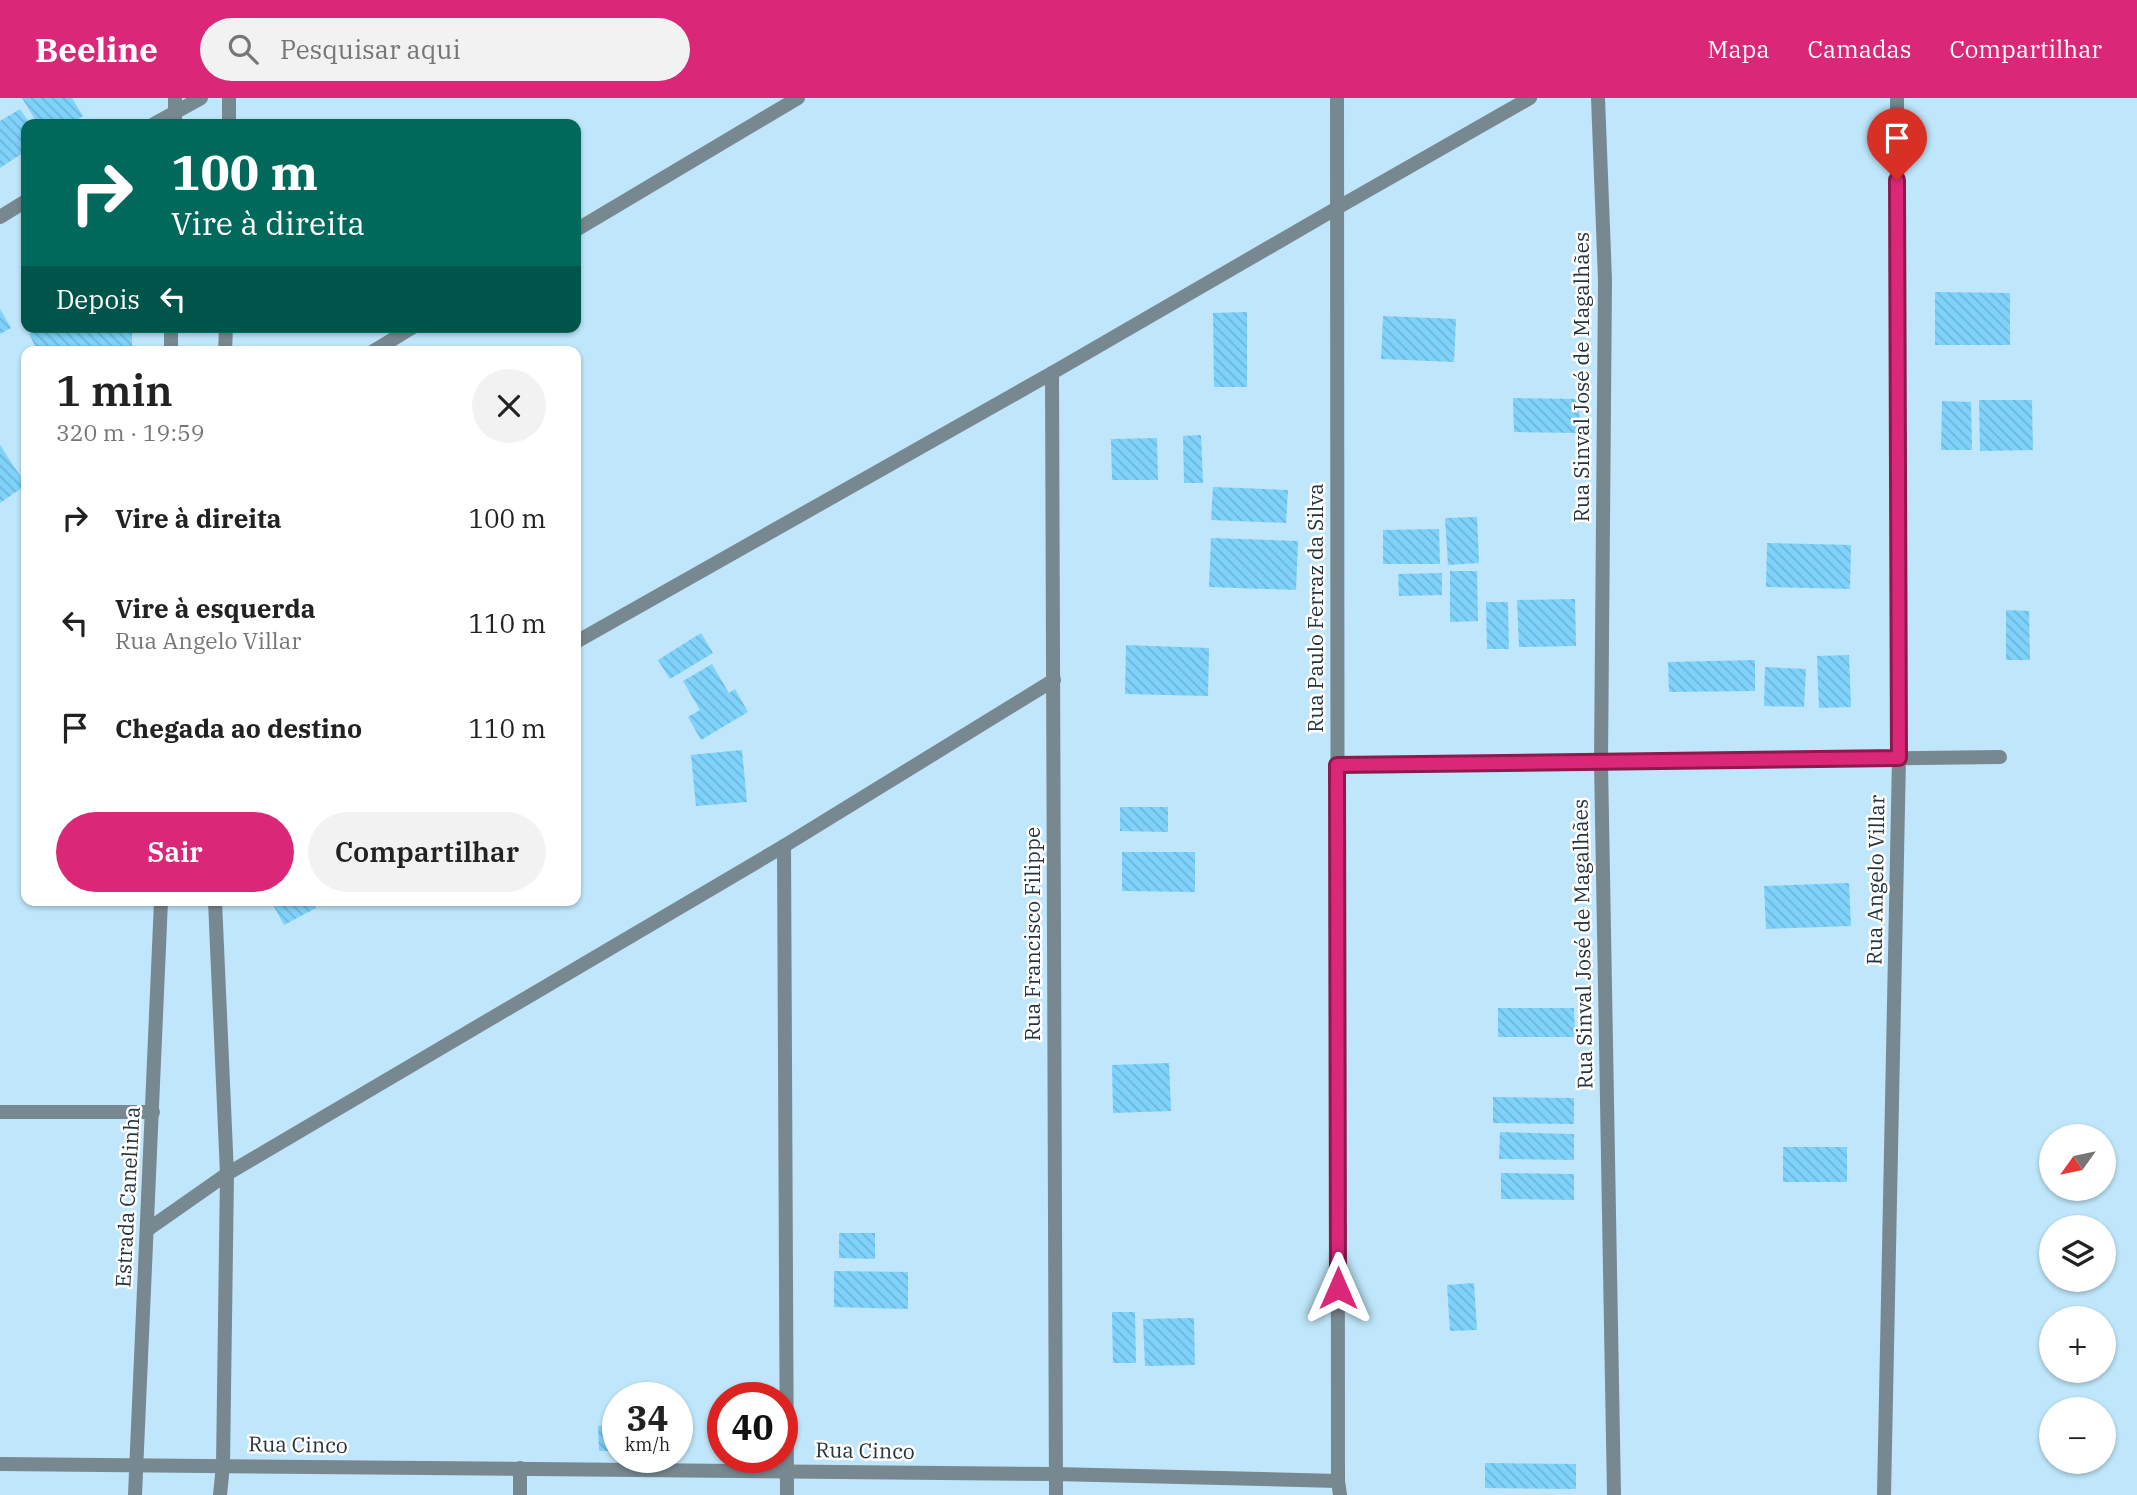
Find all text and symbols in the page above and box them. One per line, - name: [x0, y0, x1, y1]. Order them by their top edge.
- search box: [200, 18, 690, 81]
- text: Beeline: [35, 28, 158, 71]
- icon: search: [224, 30, 262, 68]
- text: Pesquisar aqui: [280, 32, 461, 66]
- text: Mapa: [1707, 33, 1770, 65]
- text: Camadas: [1808, 33, 1911, 65]
- text: Compartilhar: [1949, 33, 2102, 65]
- pin: [1867, 108, 1927, 180]
- icon: arrive: [1878, 119, 1916, 157]
- text: 100 m: [171, 140, 318, 203]
- icon: right: [56, 147, 147, 238]
- text: Vire à direita: [171, 202, 365, 244]
- street label: Rua Sinval José de Magalhães: [1567, 232, 1595, 522]
- icon: left: [154, 280, 192, 318]
- text: Depois: [56, 282, 140, 316]
- text: 1 min: [56, 363, 173, 418]
- button: close: [472, 369, 546, 443]
- text: 320 m · 19:59: [56, 417, 205, 447]
- street label: Rua Paulo Ferraz da Silva: [1301, 483, 1329, 733]
- icon: right: [56, 499, 94, 537]
- text: Vire à direita: [115, 501, 282, 535]
- text: 100 m: [468, 501, 546, 535]
- text: Vire à esquerda: [115, 591, 316, 625]
- icon: left: [56, 604, 94, 642]
- text: 110 m: [468, 606, 546, 640]
- text: Rua Angelo Villar: [115, 625, 301, 655]
- icon: arrive: [56, 709, 94, 747]
- text: Chegada ao destino: [115, 711, 362, 745]
- text: 110 m: [468, 711, 546, 745]
- street label: Rua Angelo Villar: [1860, 794, 1890, 965]
- street label: Rua Sinval José de Magalhães: [1565, 799, 1599, 1089]
- button: Sair: [56, 812, 294, 892]
- button: Compartilhar: [308, 812, 546, 892]
- street label: Rua Francisco Filippe: [1018, 827, 1046, 1041]
- street label: Estrada Canelinha: [108, 1106, 146, 1288]
- north arrow: [2039, 1124, 2116, 1200]
- map controls: [2039, 1124, 2116, 1474]
- button: layers: [2039, 1215, 2116, 1292]
- position arrow: [1301, 1251, 1375, 1325]
- button: +: [2039, 1306, 2116, 1383]
- speed limit sign: 40: [707, 1382, 798, 1473]
- text: 34: [626, 1395, 669, 1441]
- button: −: [2039, 1397, 2116, 1474]
- street label: Rua Cinco: [248, 1429, 348, 1459]
- text: km/h: [625, 1433, 670, 1456]
- street label: Rua Cinco: [815, 1435, 915, 1465]

